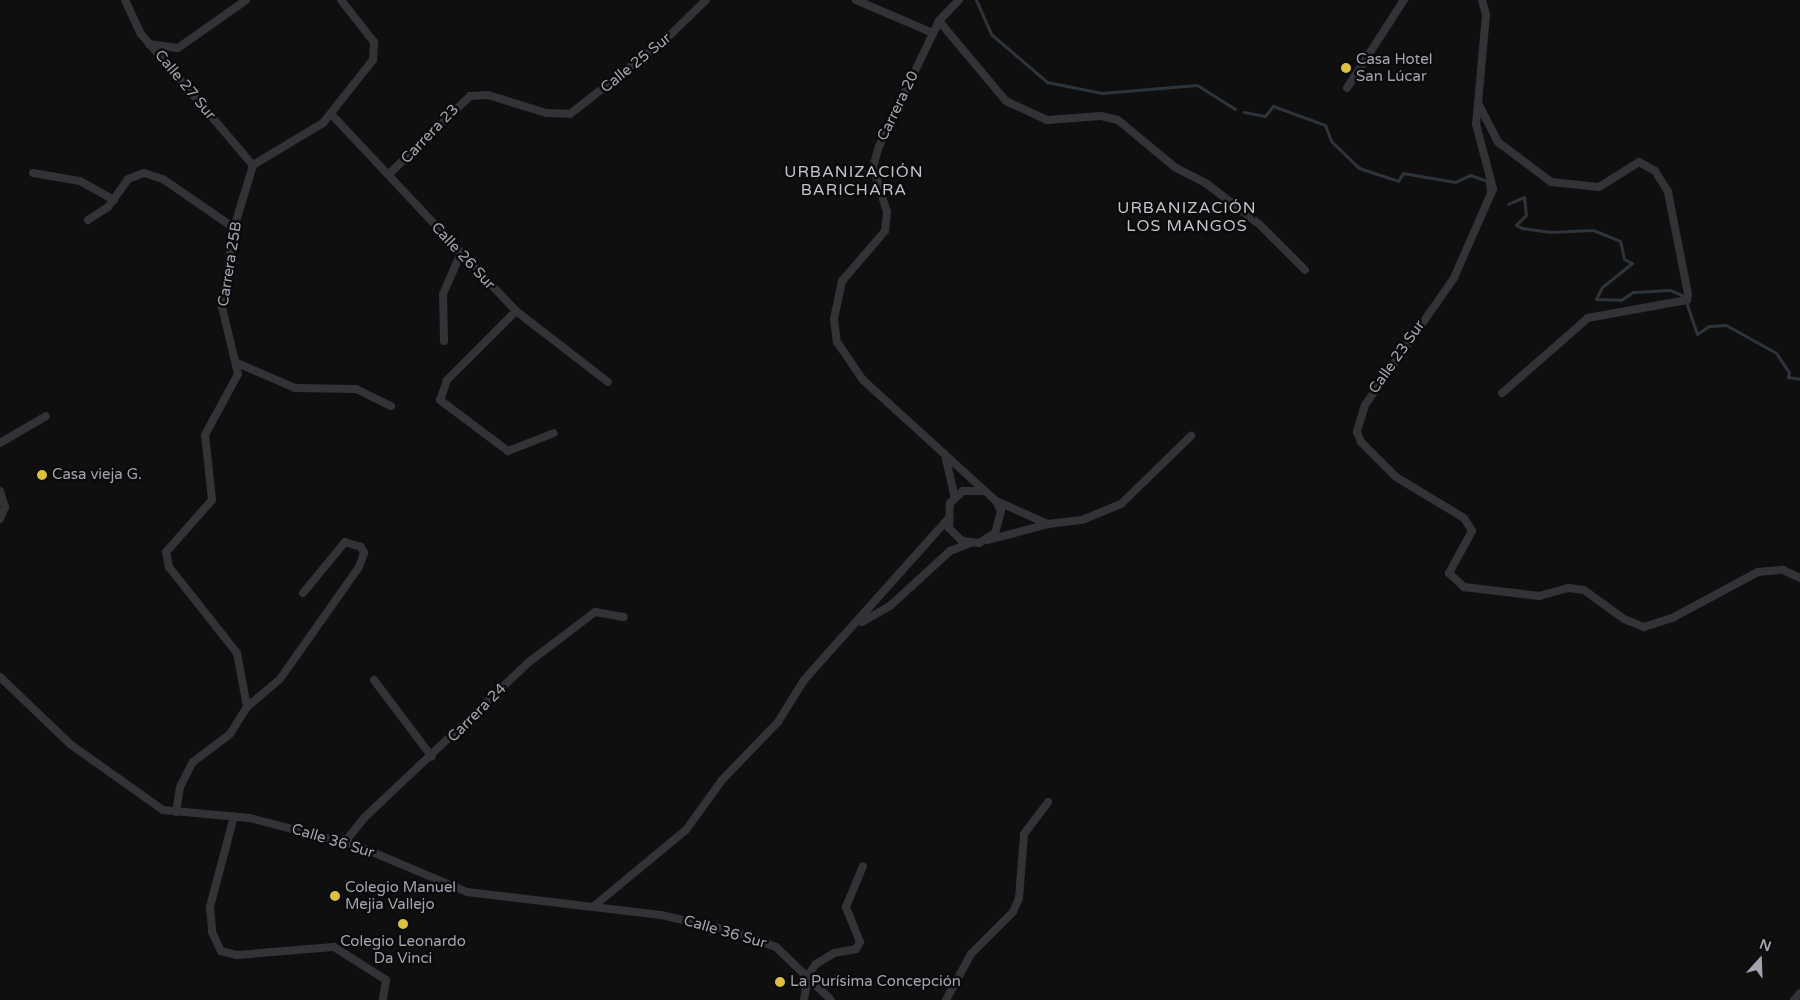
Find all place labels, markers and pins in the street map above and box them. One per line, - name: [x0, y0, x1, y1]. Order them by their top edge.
- place label: Casa Hotel San Lúcar: [1356, 50, 1432, 85]
- marker: Casa Hotel San Lúcar: [1340, 62, 1352, 74]
- place label: Casa vieja G.: [52, 466, 142, 484]
- marker: Casa vieja G.: [36, 469, 48, 481]
- place label: Colegio Manuel Mejia Vallejo: [345, 878, 456, 913]
- marker: Colegio Manuel Mejia Vallejo: [329, 890, 341, 902]
- marker: Colegio Leonardo Da Vinci: [397, 918, 409, 930]
- place label: Colegio Leonardo Da Vinci: [340, 932, 466, 967]
- place label: La Purísima Concepción: [790, 973, 961, 991]
- marker: La Purísima Concepción: [774, 976, 786, 988]

